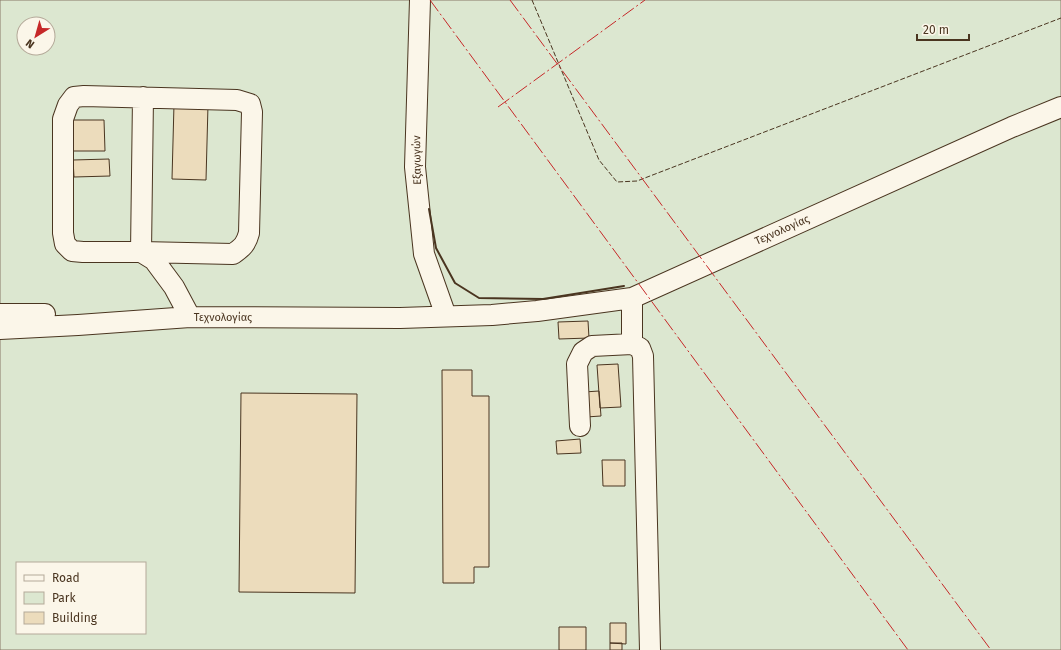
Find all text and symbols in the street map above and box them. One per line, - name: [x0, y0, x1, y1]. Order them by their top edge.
- north arrow: [16, 16, 56, 56]
- scale bar: [917, 16, 969, 42]
- text: 20 m: [923, 23, 949, 37]
- text: N: [23, 36, 37, 51]
- street label: Εξαγωγών: [410, 134, 424, 185]
- street label: Τεχνολογίας: [753, 212, 811, 248]
- street label: Τεχνολογίας: [194, 311, 252, 324]
- legend: [16, 562, 146, 634]
- text: Road: [52, 571, 80, 585]
- text: Park: [52, 591, 76, 605]
- text: Building: [52, 611, 98, 625]

